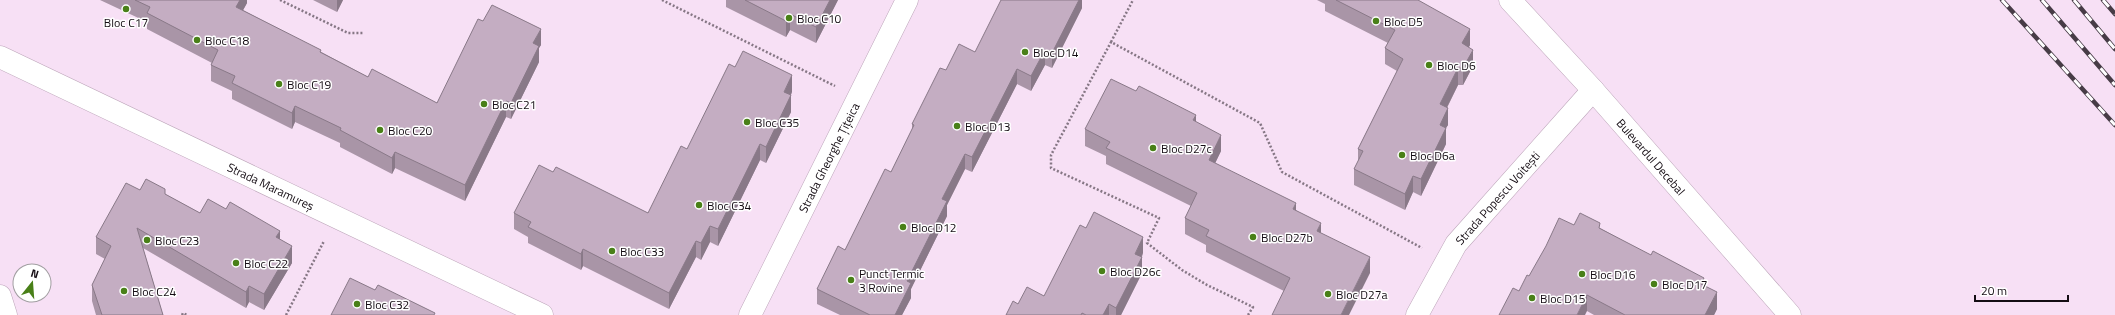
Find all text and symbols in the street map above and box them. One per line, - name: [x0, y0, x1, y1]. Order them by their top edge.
- marker: Bloc C17: [121, 4, 131, 14]
- place label: Bloc C10: [797, 9, 842, 28]
- place label: Bloc D5: [1384, 12, 1423, 31]
- place label: Bloc C17: [104, 13, 148, 32]
- marker: Bloc C10: [784, 13, 794, 23]
- marker: Bloc D5: [1371, 16, 1381, 26]
- place label: Bloc C18: [205, 31, 250, 50]
- marker: Bloc C18: [192, 35, 202, 45]
- place label: Bloc D14: [1033, 43, 1079, 62]
- marker: Bloc D14: [1020, 47, 1030, 57]
- place label: Bloc D6: [1437, 56, 1476, 75]
- marker: Bloc D6: [1424, 60, 1434, 70]
- place label: Bloc C19: [287, 75, 332, 94]
- marker: Bloc C19: [274, 79, 284, 89]
- place label: Bloc C21: [492, 95, 536, 114]
- marker: Bloc C21: [479, 99, 489, 109]
- street label: Strada Gheorghe Țițeica: [793, 99, 864, 216]
- place label: Bloc C35: [755, 113, 800, 132]
- street label: Bulevardul Decebal: [1612, 114, 1690, 199]
- marker: Bloc C35: [742, 117, 752, 127]
- place label: Bloc D13: [965, 117, 1011, 136]
- place label: Bloc C20: [388, 121, 433, 140]
- marker: Bloc D13: [952, 121, 962, 131]
- marker: Bloc C20: [375, 125, 385, 135]
- place label: Bloc D27c: [1161, 139, 1212, 158]
- marker: Bloc D27c: [1148, 143, 1158, 153]
- place label: Bloc D6a: [1410, 146, 1455, 165]
- street label: Strada Popescu Voitești: [1450, 147, 1544, 249]
- marker: Bloc D6a: [1397, 150, 1407, 160]
- street label: Strada Maramureș: [224, 157, 318, 215]
- place label: Bloc C34: [707, 196, 752, 215]
- marker: Bloc C34: [694, 200, 704, 210]
- place label: Bloc D12: [911, 218, 957, 237]
- marker: Bloc D12: [898, 222, 908, 232]
- place label: Bloc D27b: [1261, 228, 1313, 247]
- place label: Bloc C23: [155, 231, 199, 250]
- marker: Bloc D27b: [1248, 232, 1258, 242]
- marker: Bloc C23: [142, 235, 152, 245]
- place label: Bloc C33: [620, 242, 664, 261]
- marker: Bloc C33: [607, 246, 617, 256]
- place label: Bloc C22: [244, 254, 288, 273]
- marker: Bloc C22: [231, 258, 241, 268]
- place label: Bloc D26c: [1110, 262, 1161, 281]
- north arrow: [12, 263, 52, 303]
- place label: Punct Termic 3 Rovine: [859, 264, 924, 297]
- text: N: [29, 265, 41, 282]
- place label: Bloc D16: [1590, 265, 1636, 284]
- marker: Bloc D26c: [1097, 266, 1107, 276]
- marker: Bloc D16: [1577, 269, 1587, 279]
- marker: Punct Termic 3 Rovine: [846, 275, 856, 285]
- place label: Bloc D17: [1662, 275, 1708, 294]
- scale bar: [1975, 277, 2068, 303]
- marker: Bloc D17: [1649, 279, 1659, 289]
- text: 20 m: [1981, 281, 2007, 300]
- place label: Bloc C24: [132, 282, 177, 301]
- place label: Bloc D27a: [1336, 285, 1388, 304]
- marker: Bloc C24: [119, 286, 129, 296]
- marker: Bloc D27a: [1323, 289, 1333, 299]
- place label: Bloc D15: [1540, 289, 1586, 308]
- marker: Bloc D15: [1527, 293, 1537, 303]
- place label: Bloc C32: [365, 295, 409, 314]
- marker: Bloc C32: [352, 299, 362, 309]

